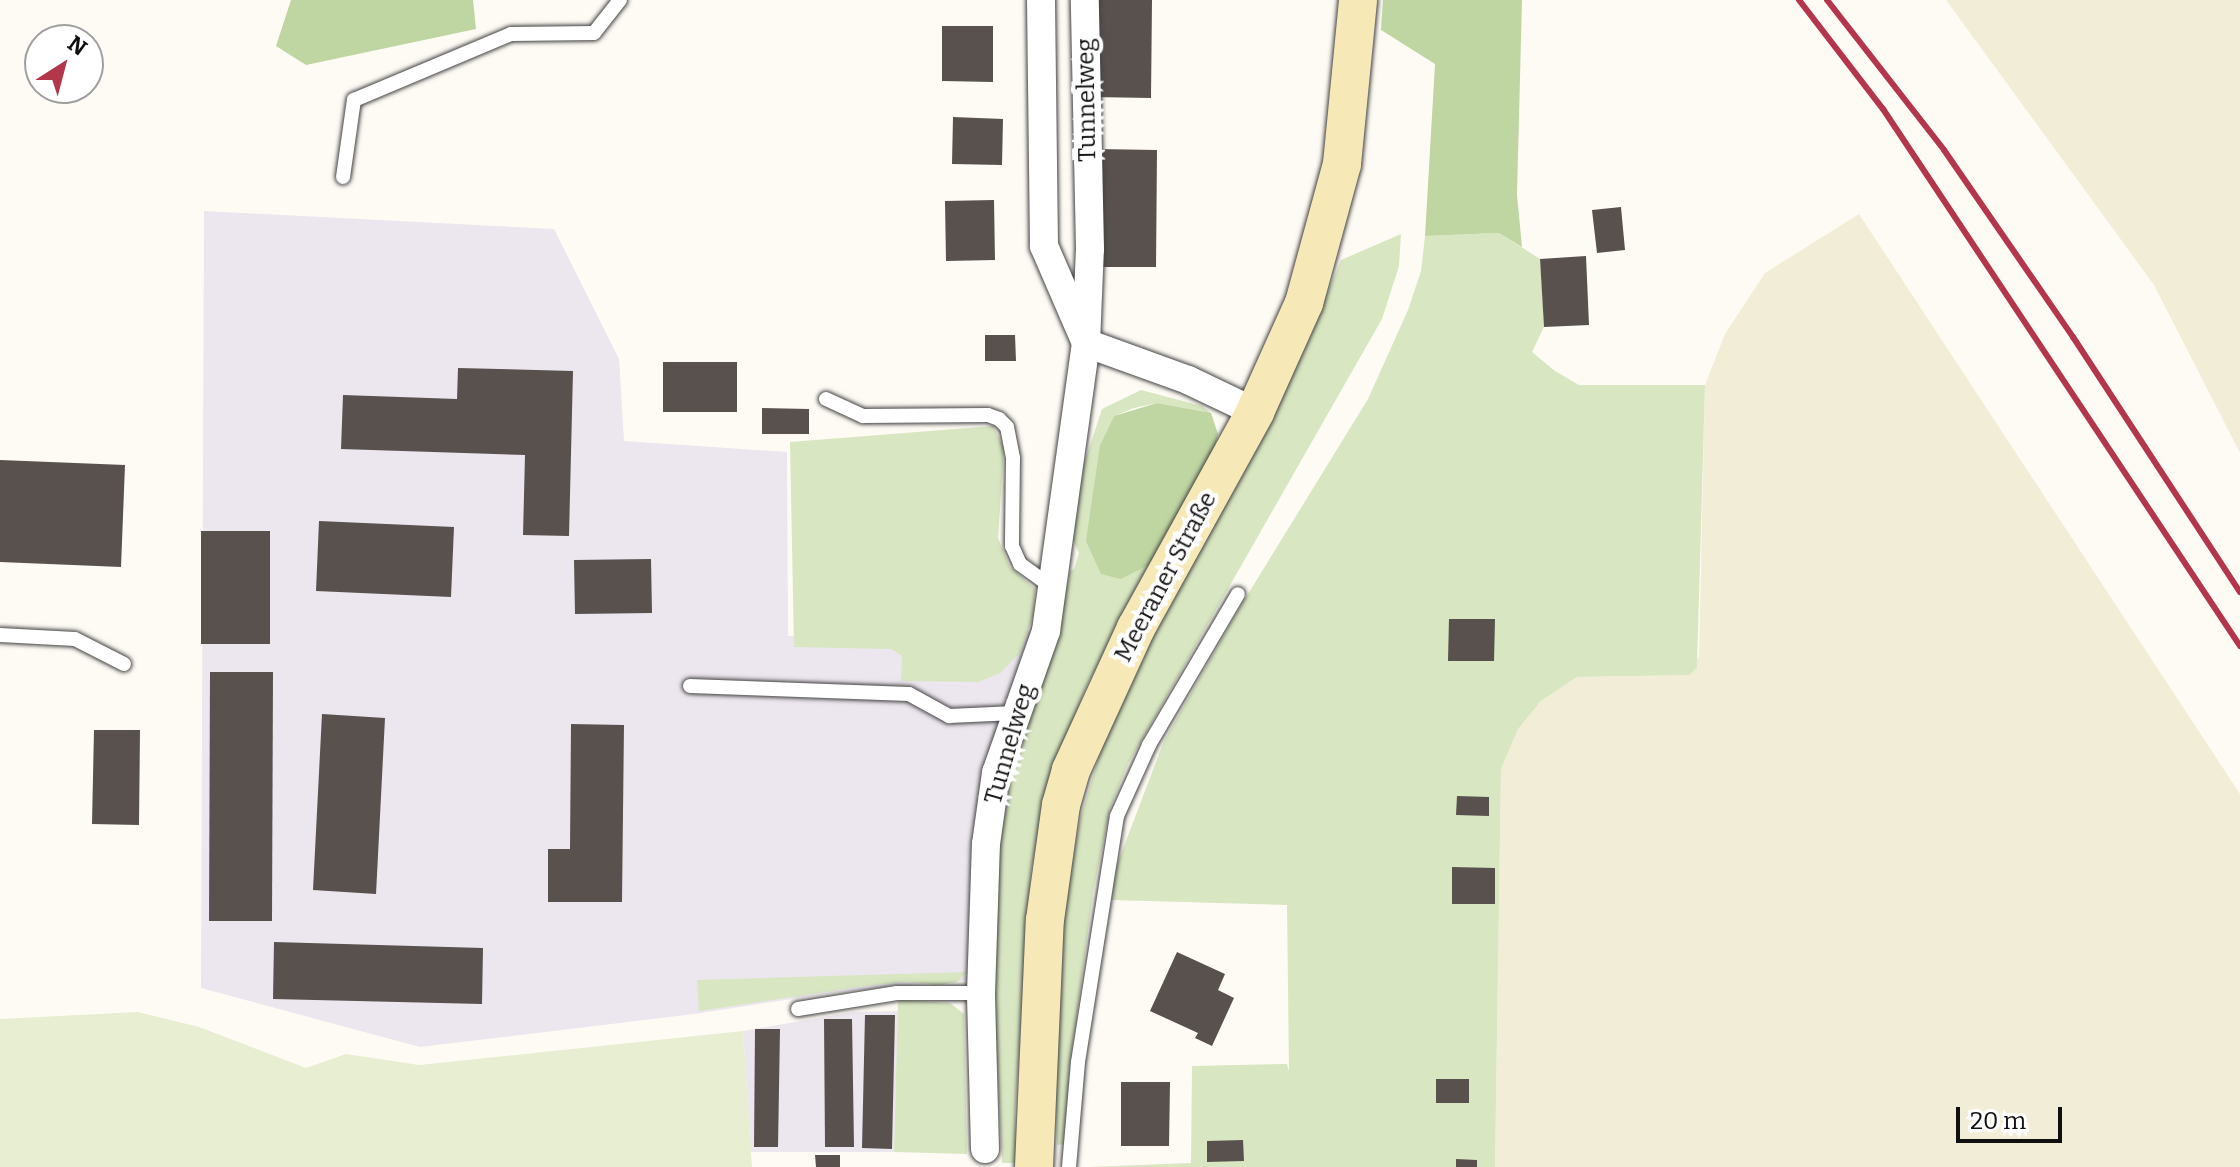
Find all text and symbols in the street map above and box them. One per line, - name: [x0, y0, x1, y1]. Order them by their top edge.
- north arrow: [24, 24, 104, 104]
- text: N: [62, 30, 92, 62]
- street label: Tunnelweg: [1072, 38, 1102, 162]
- street label: Meeraner Straße: [1109, 487, 1223, 667]
- street label: Tunnelweg: [979, 681, 1041, 807]
- scale bar: [1960, 1091, 2066, 1141]
- text: 20 m: [1970, 1107, 2026, 1135]

